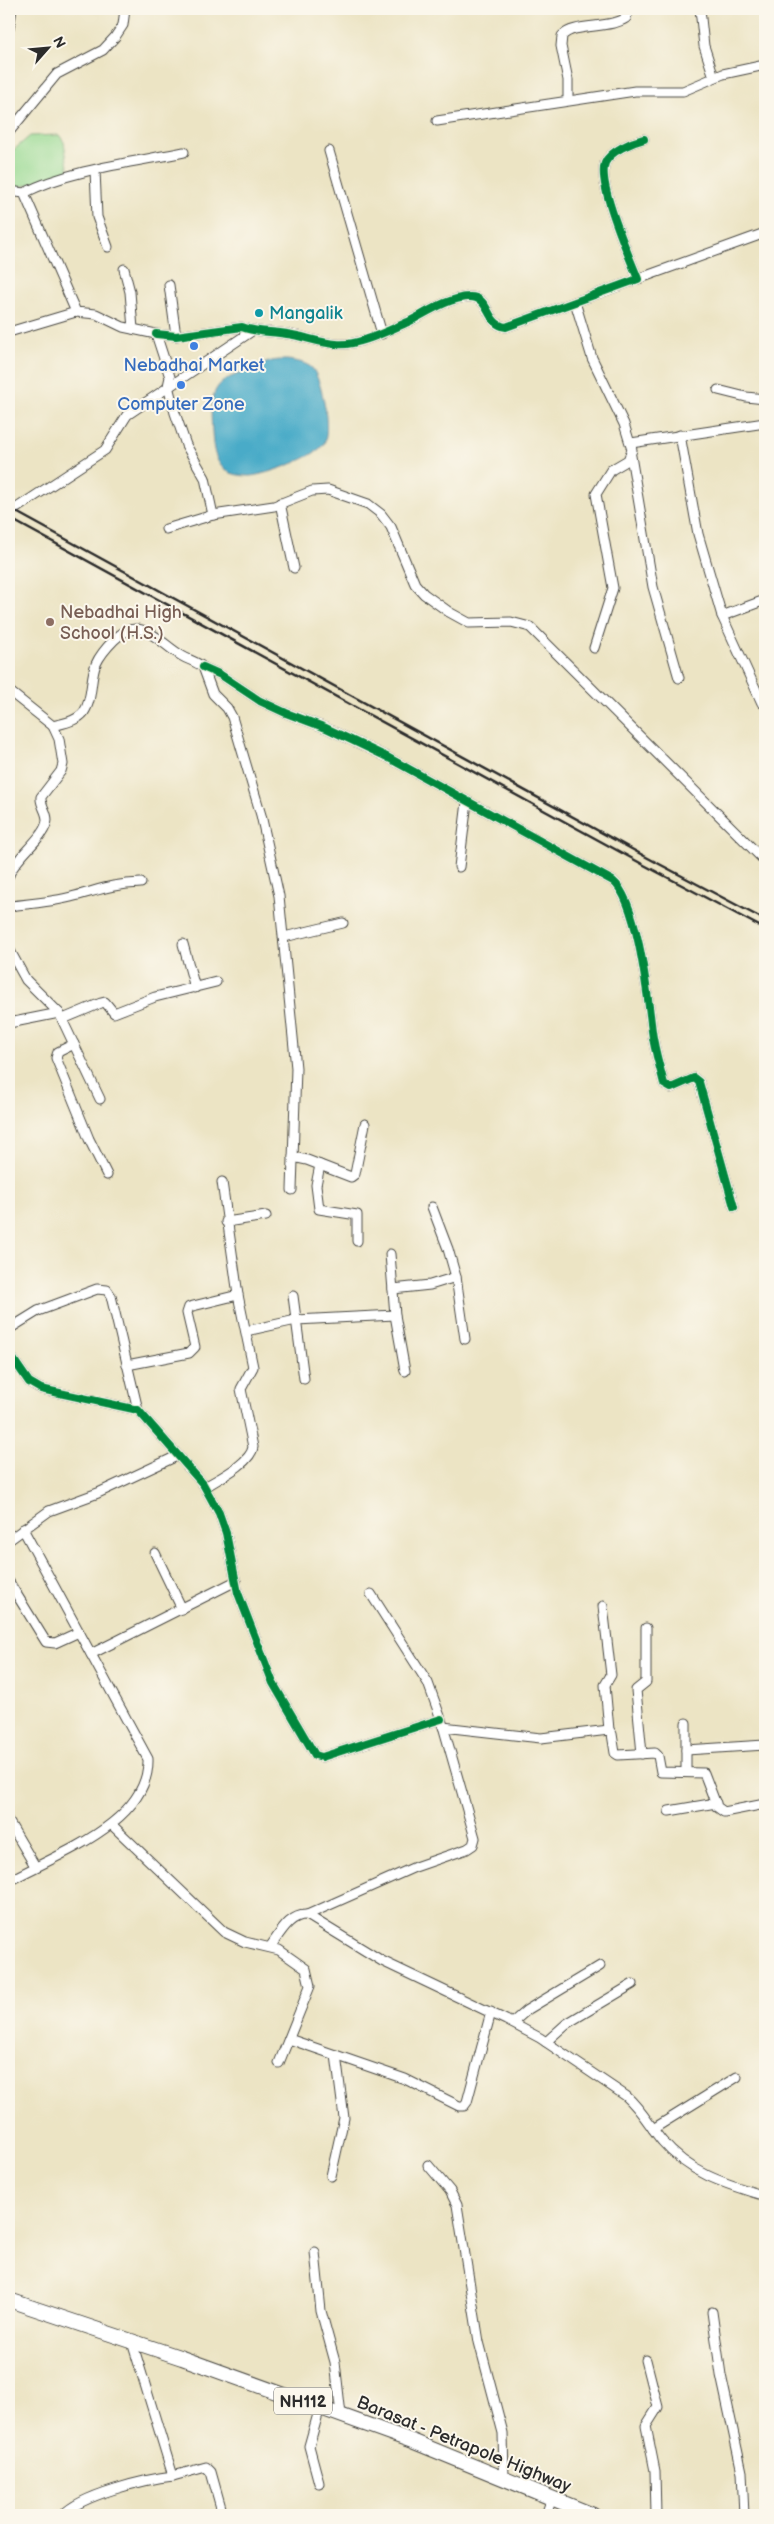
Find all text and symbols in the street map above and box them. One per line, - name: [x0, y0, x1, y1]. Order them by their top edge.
- north arrow: [22, 22, 72, 72]
- text: N: [49, 34, 69, 51]
- place label: Mangalik: [269, 303, 343, 324]
- marker: Mangalik: [253, 307, 265, 319]
- marker: Nebadhai Market: [188, 340, 200, 352]
- place label: Nebadhai Market: [124, 355, 265, 376]
- marker: Computer Zone: [175, 379, 187, 391]
- place label: Computer Zone: [117, 394, 245, 415]
- place label: Nebadhai High School (H.S.): [60, 602, 182, 644]
- marker: Nebadhai High School (H.S.): [44, 616, 56, 628]
- road number: NH112: [274, 2388, 332, 2414]
- street label: Barasat - Petrapole Highway: [354, 2392, 575, 2497]

